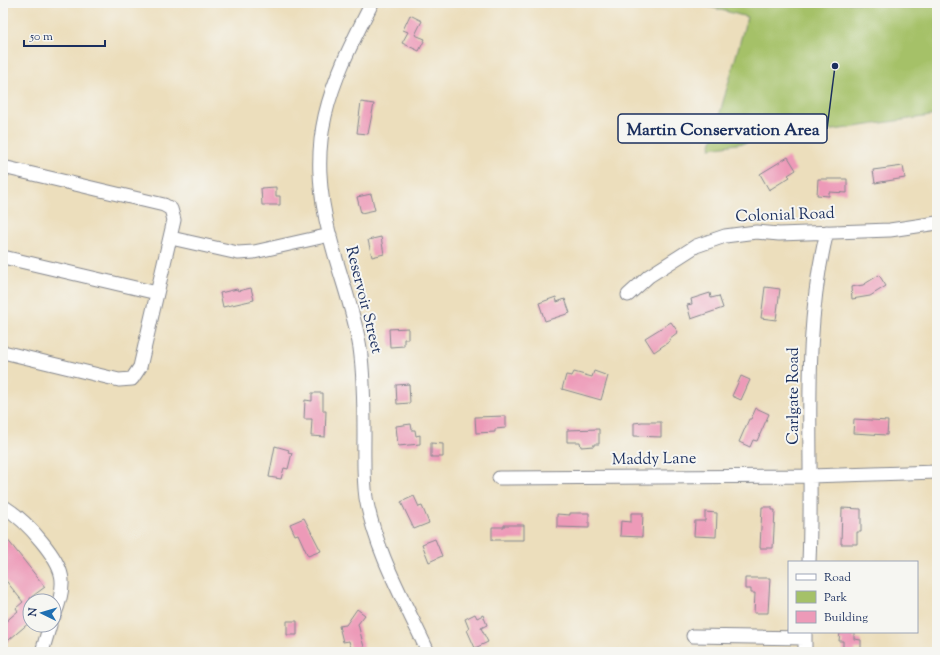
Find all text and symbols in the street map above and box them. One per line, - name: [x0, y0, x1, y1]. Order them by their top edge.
- scale bar: [24, 22, 105, 48]
- text: 50 m: [29, 28, 53, 46]
- callout: Martin Conservation Area: [618, 114, 827, 143]
- text: Martin Conservation Area: [626, 119, 820, 143]
- street label: Colonial Road: [735, 203, 835, 229]
- street label: Reservoir Street: [339, 244, 388, 357]
- street label: Carlgate Road: [783, 347, 806, 445]
- street label: Maddy Lane: [611, 448, 697, 472]
- legend: [788, 561, 918, 633]
- text: Road: [824, 569, 851, 587]
- text: Park: [824, 589, 847, 607]
- north arrow: [22, 593, 62, 633]
- text: N: [25, 607, 41, 618]
- text: Building: [824, 609, 868, 627]

